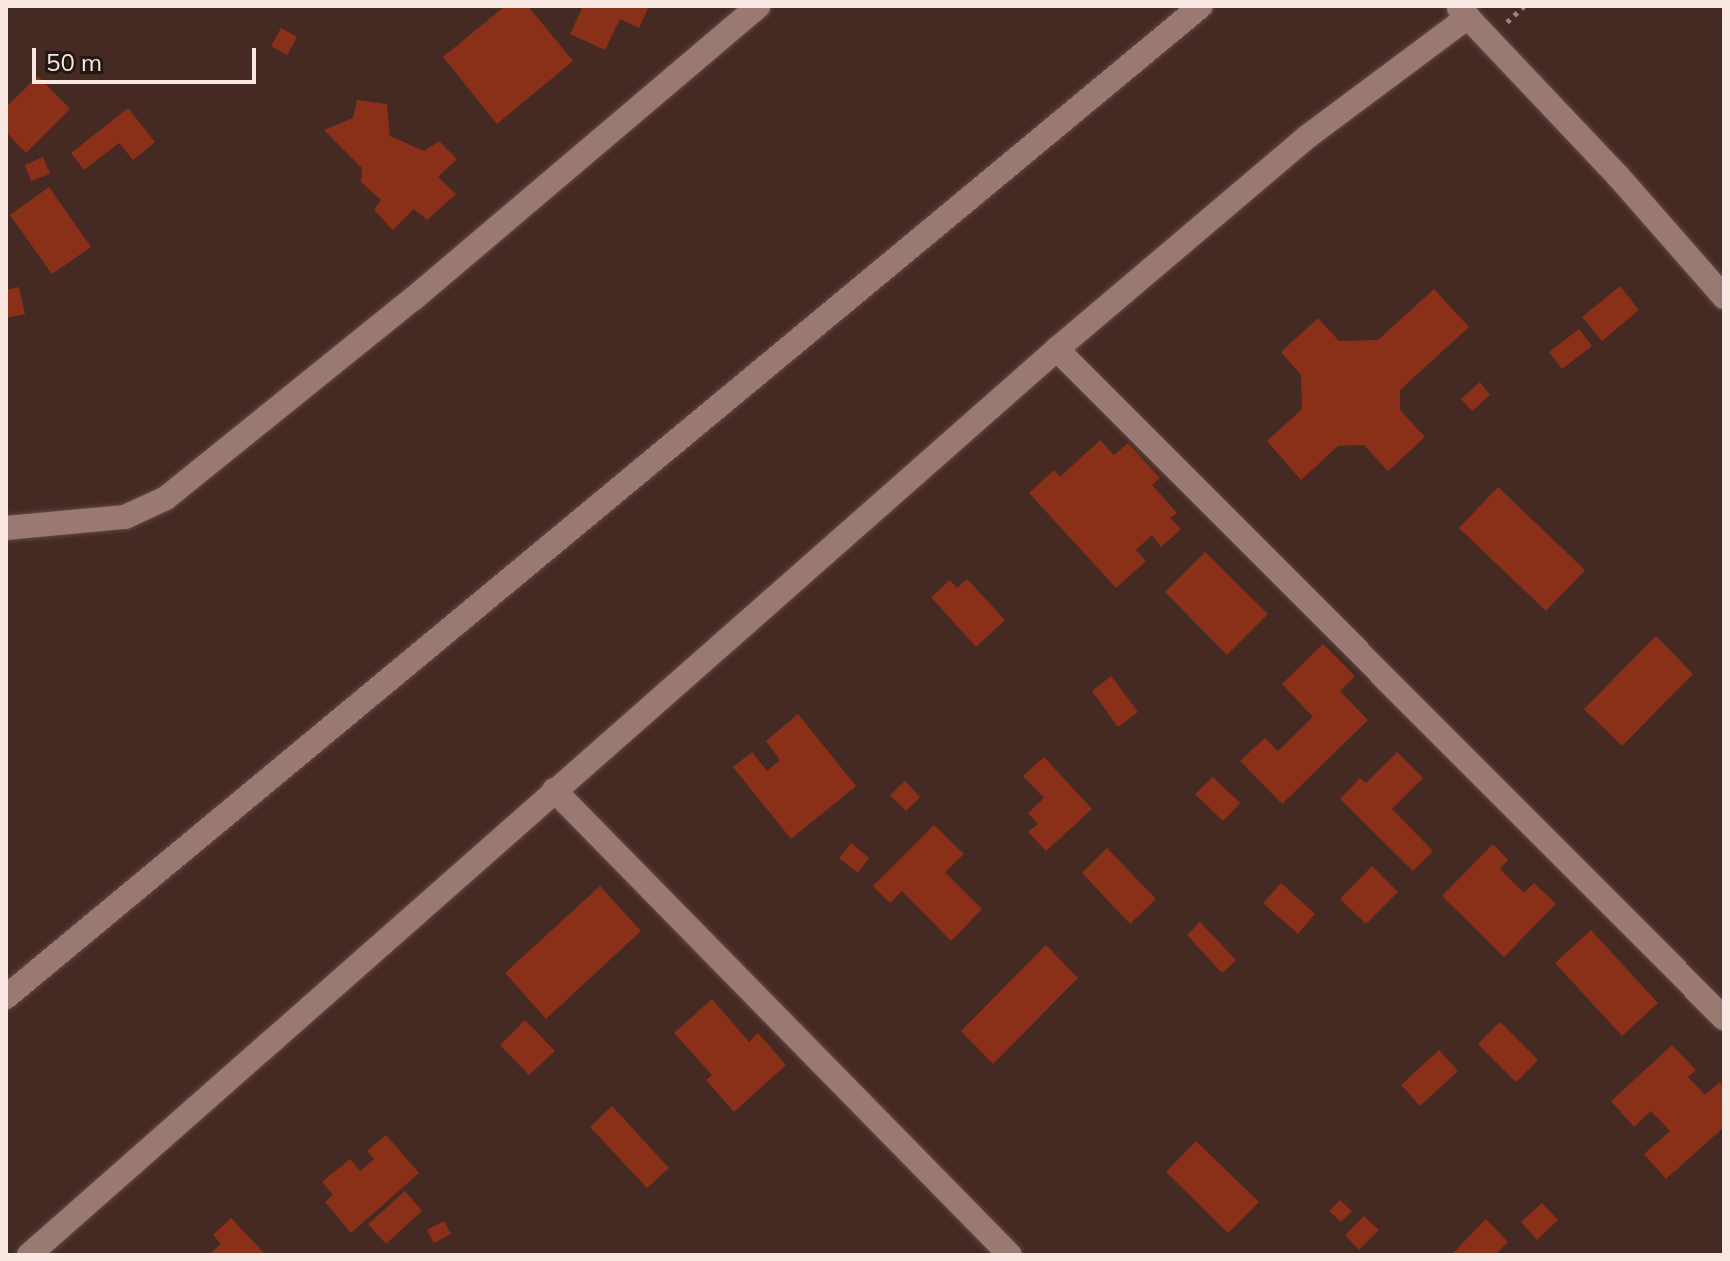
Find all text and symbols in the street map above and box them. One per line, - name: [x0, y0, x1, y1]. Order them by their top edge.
- scale bar: [36, 32, 260, 82]
- text: 50 m: [46, 47, 102, 77]

